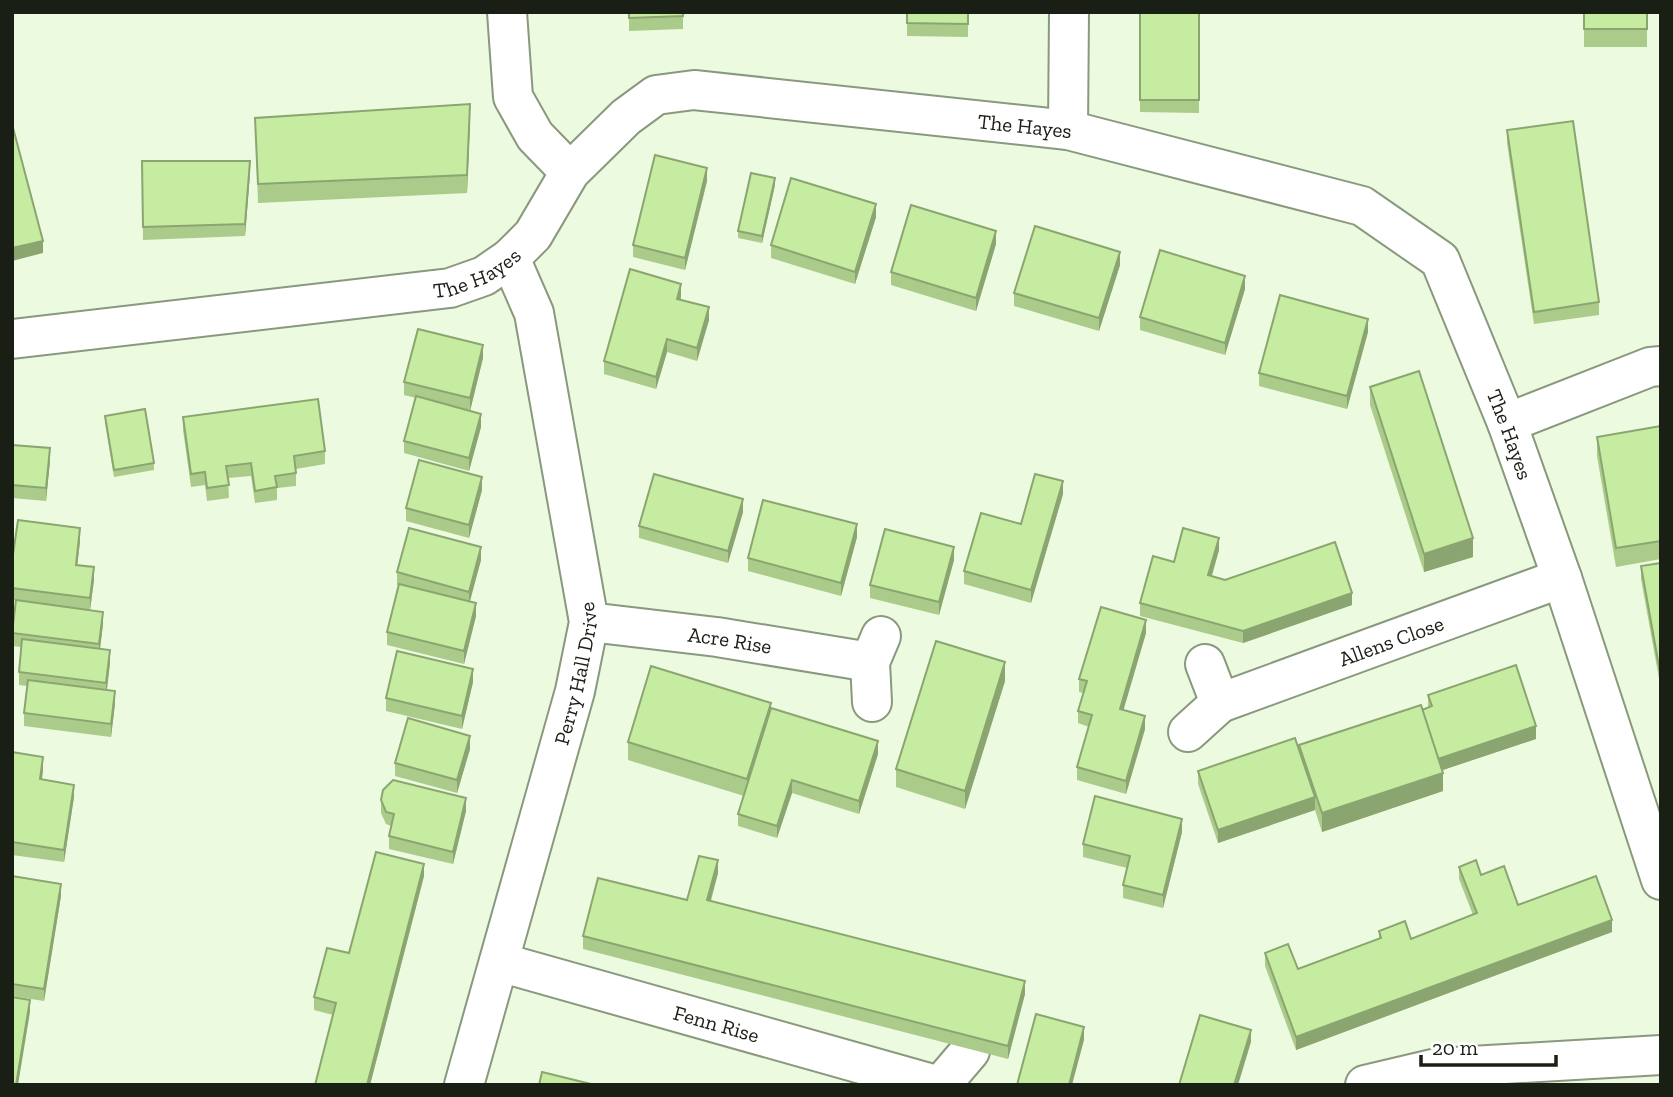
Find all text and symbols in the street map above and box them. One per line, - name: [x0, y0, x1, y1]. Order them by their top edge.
- street label: The Hayes: [977, 108, 1073, 143]
- street label: The Hayes: [432, 242, 526, 302]
- street label: The Hayes: [1482, 386, 1539, 483]
- street label: Perry Hall Drive: [548, 600, 601, 747]
- street label: Allens Close: [1335, 610, 1447, 671]
- street label: Acre Rise: [687, 621, 774, 658]
- street label: Fenn Rise: [671, 999, 762, 1047]
- scale bar: [1421, 1024, 1556, 1068]
- text: 20 m: [1432, 1035, 1478, 1060]

